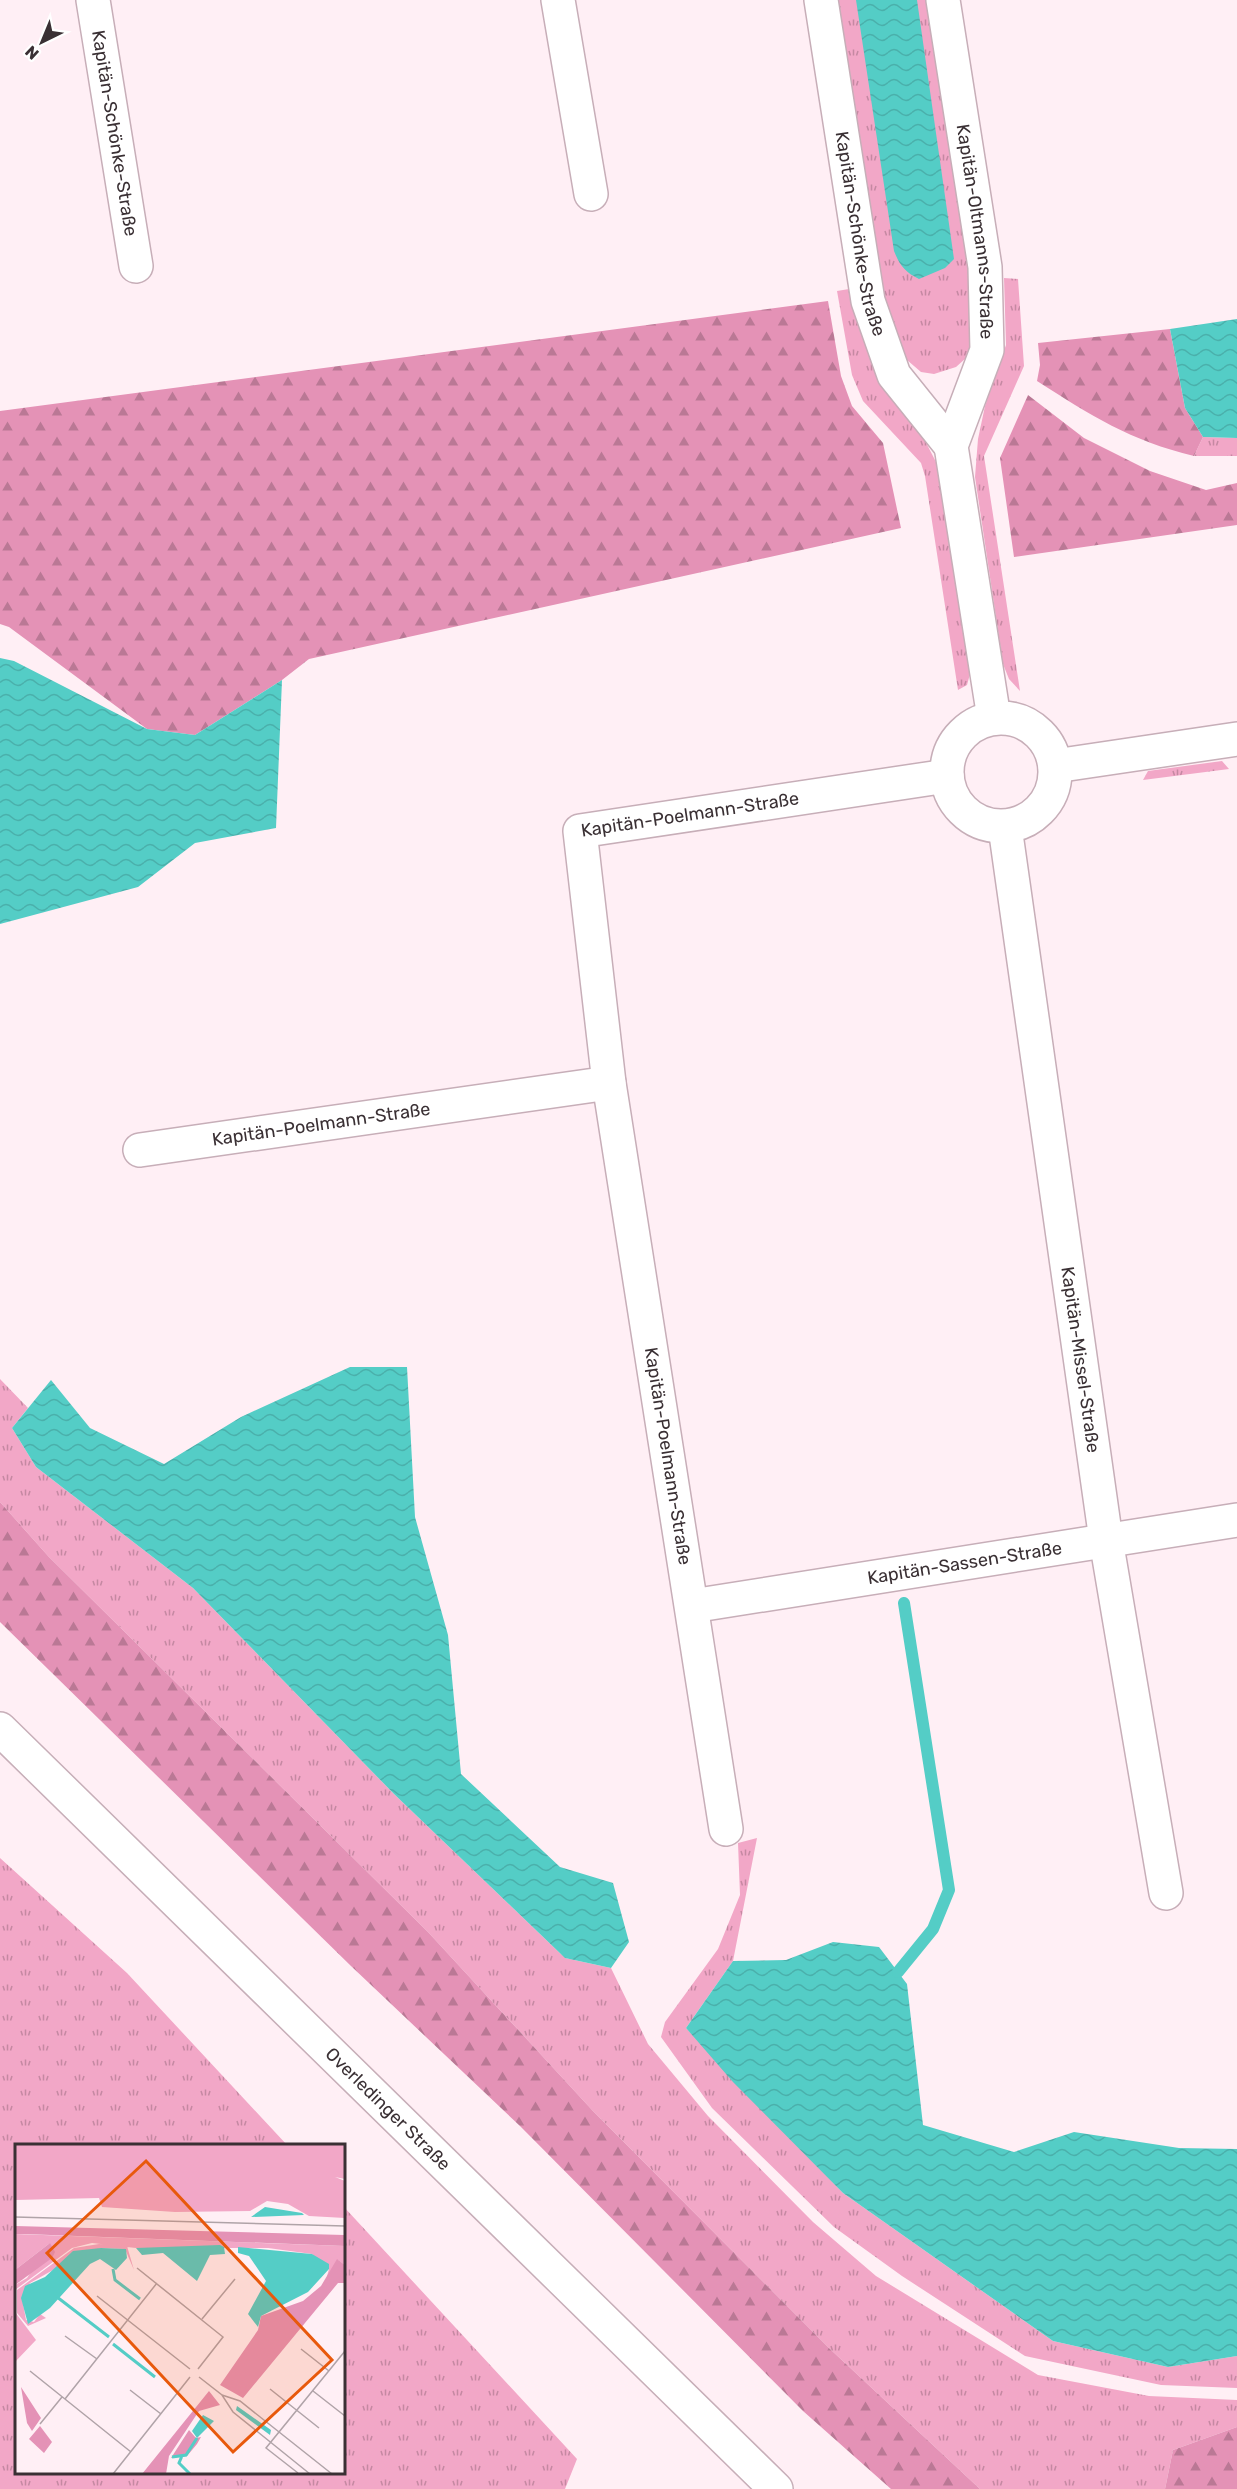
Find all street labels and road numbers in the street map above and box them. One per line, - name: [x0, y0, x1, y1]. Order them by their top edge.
- street label: Kapitän-Schönke-Straße: [87, 29, 142, 238]
- street label: Kapitän-Oltmanns-Straße: [952, 122, 998, 339]
- street label: Kapitän-Schönke-Straße: [831, 130, 890, 339]
- street label: Kapitän-Poelmann-Straße: [579, 787, 801, 842]
- street label: Kapitän-Poelmann-Straße: [211, 1098, 432, 1151]
- street label: Kapitän-Missel-Straße: [1056, 1265, 1105, 1454]
- street label: Kapitän-Poelmann-Straße: [640, 1346, 696, 1566]
- street label: Kapitän-Sassen-Straße: [866, 1537, 1063, 1589]
- street label: Overledinger Straße: [321, 2043, 455, 2175]

